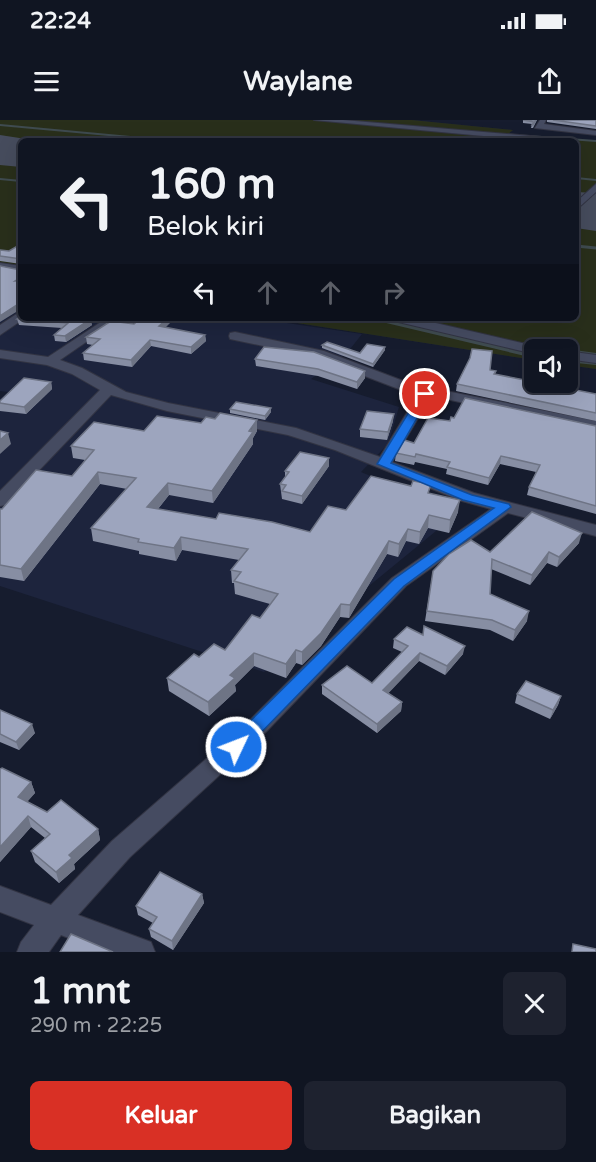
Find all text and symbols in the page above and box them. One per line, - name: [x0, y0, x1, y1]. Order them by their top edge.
- text: 22:24: [30, 8, 91, 34]
- icon: menu: [30, 65, 63, 98]
- text: Waylane: [243, 65, 353, 98]
- icon: share: [533, 65, 566, 98]
- text: 160 m: [147, 159, 276, 210]
- icon: left: [48, 162, 126, 240]
- text: Belok kiri: [147, 210, 264, 243]
- icon: left: [188, 276, 221, 309]
- icon: ahead: [251, 276, 284, 309]
- icon: ahead: [314, 276, 347, 309]
- icon: right: [377, 276, 410, 309]
- map controls: [524, 339, 578, 393]
- button: sound: [524, 339, 578, 393]
- pin: [399, 368, 450, 419]
- icon: arrive: [408, 377, 441, 410]
- position arrow: [204, 715, 268, 779]
- text: 1 mnt: [30, 970, 130, 1013]
- button: close: [503, 972, 566, 1035]
- text: 290 m · 22:25: [30, 1014, 162, 1038]
- button: Keluar: [30, 1081, 292, 1150]
- button: Bagikan: [304, 1081, 566, 1150]

